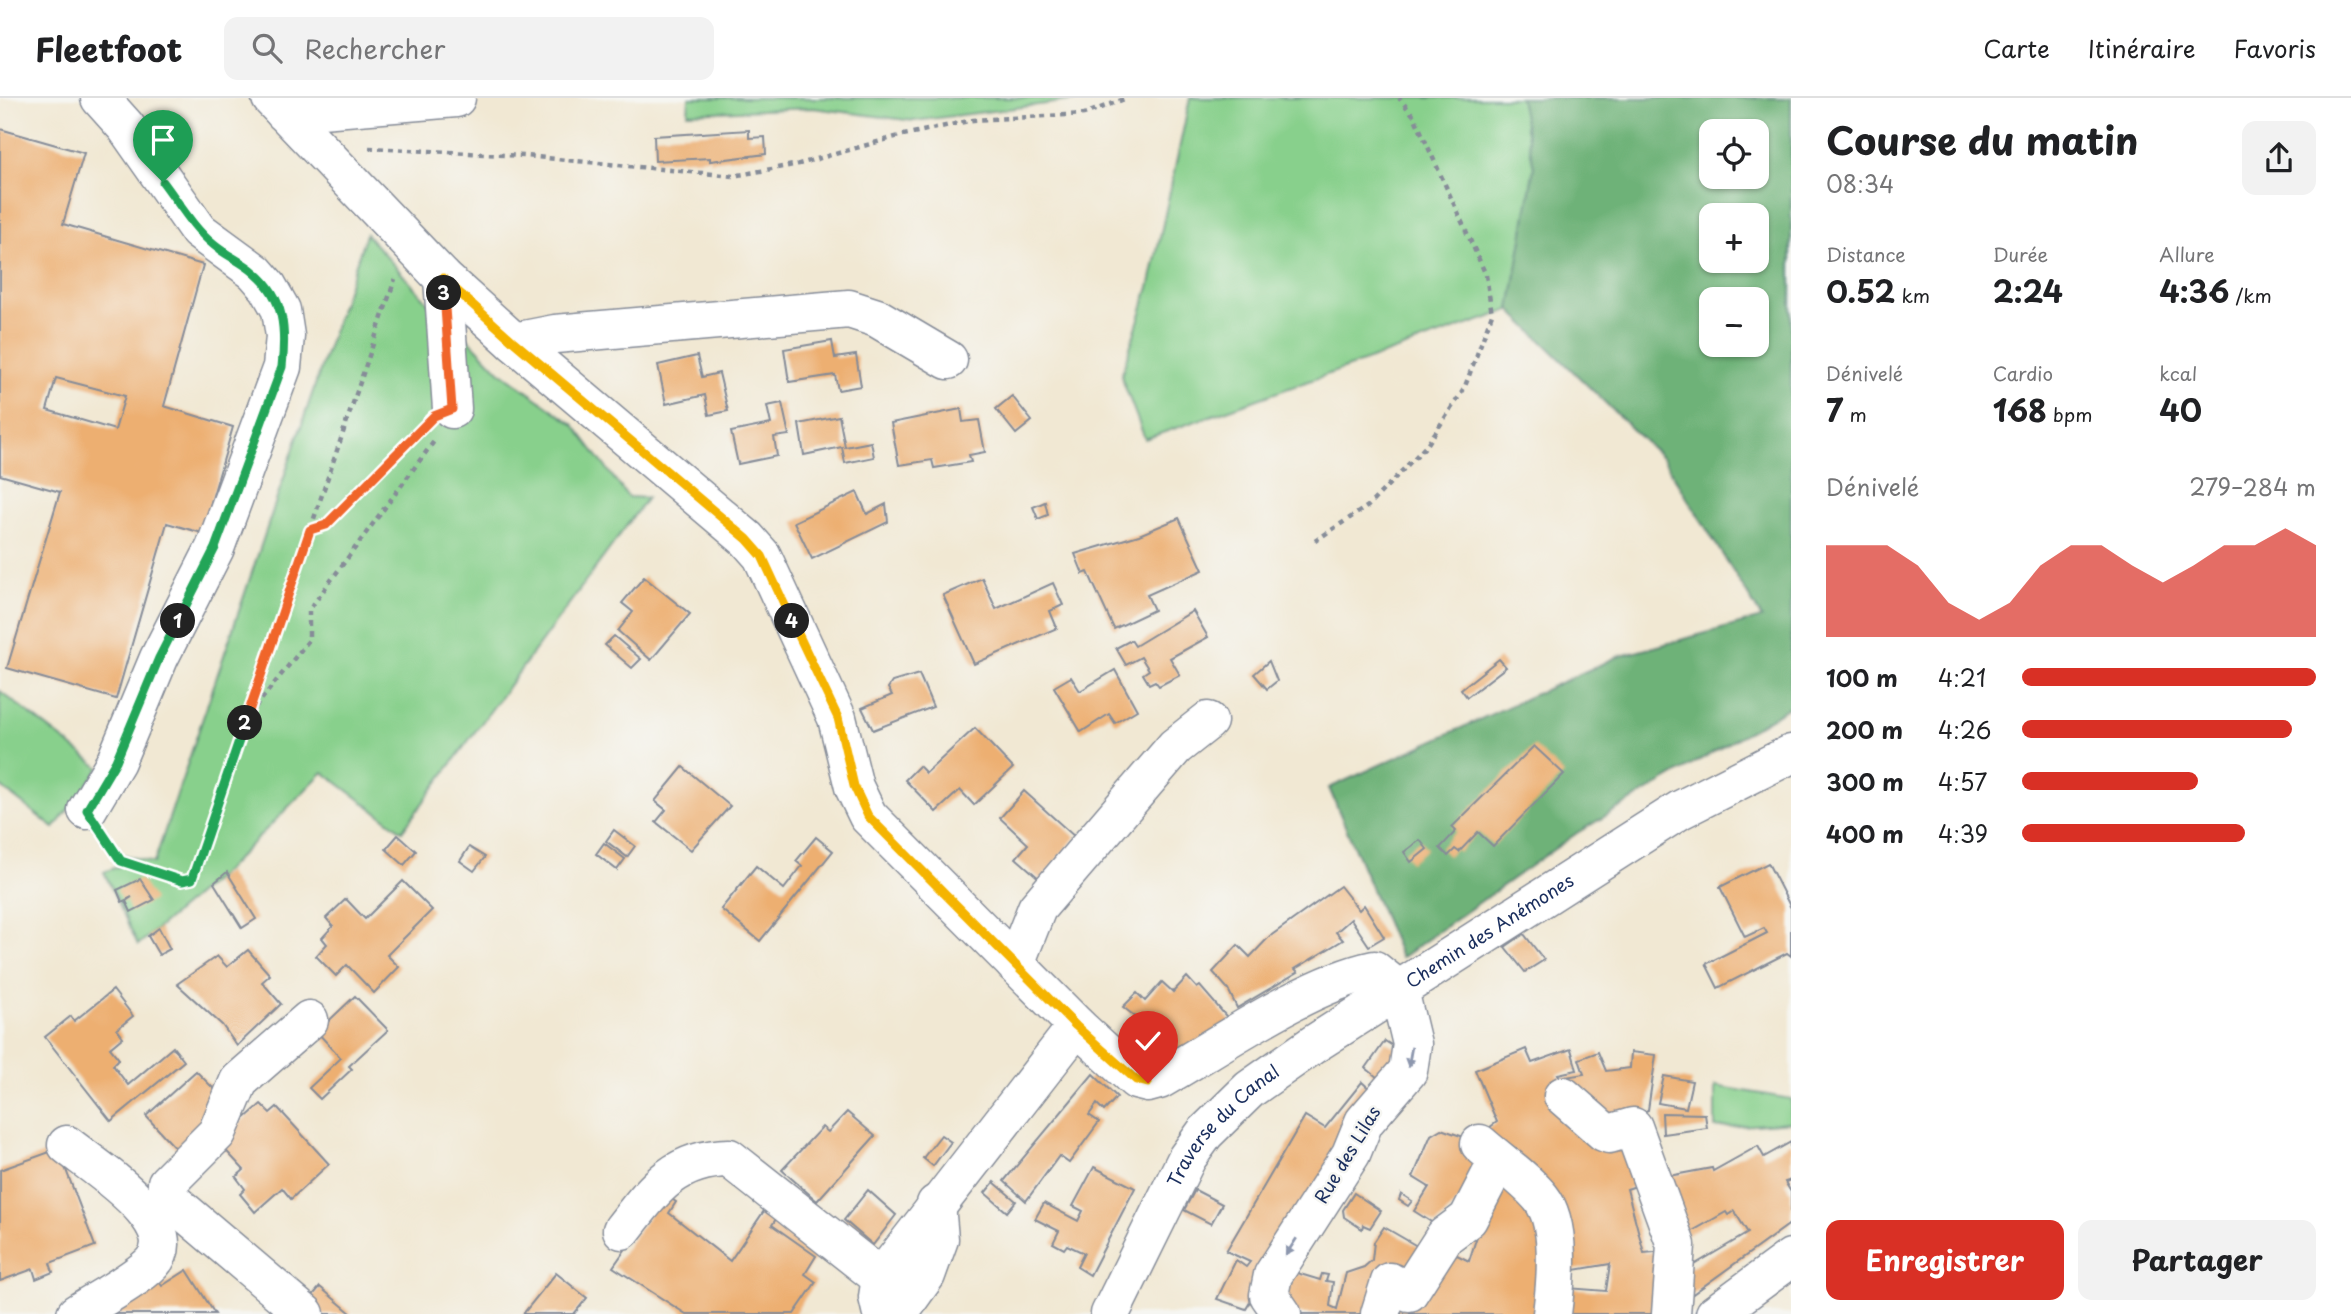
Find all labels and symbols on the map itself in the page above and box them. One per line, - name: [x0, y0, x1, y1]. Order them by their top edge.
- pin: [133, 110, 193, 182]
- pin: 3: [426, 276, 462, 310]
- pin: 1: [160, 603, 196, 638]
- pin: 4: [774, 603, 810, 638]
- pin: 2: [228, 706, 262, 740]
- street label: Chemin des Anémones: [1400, 866, 1579, 994]
- pin: [1118, 1011, 1178, 1083]
- one-way arrow: [1404, 1046, 1415, 1068]
- street label: Traverse du Canal: [1160, 1058, 1284, 1191]
- street label: Rue des Lilas: [1307, 1100, 1386, 1208]
- one-way arrow: [1285, 1238, 1298, 1257]

